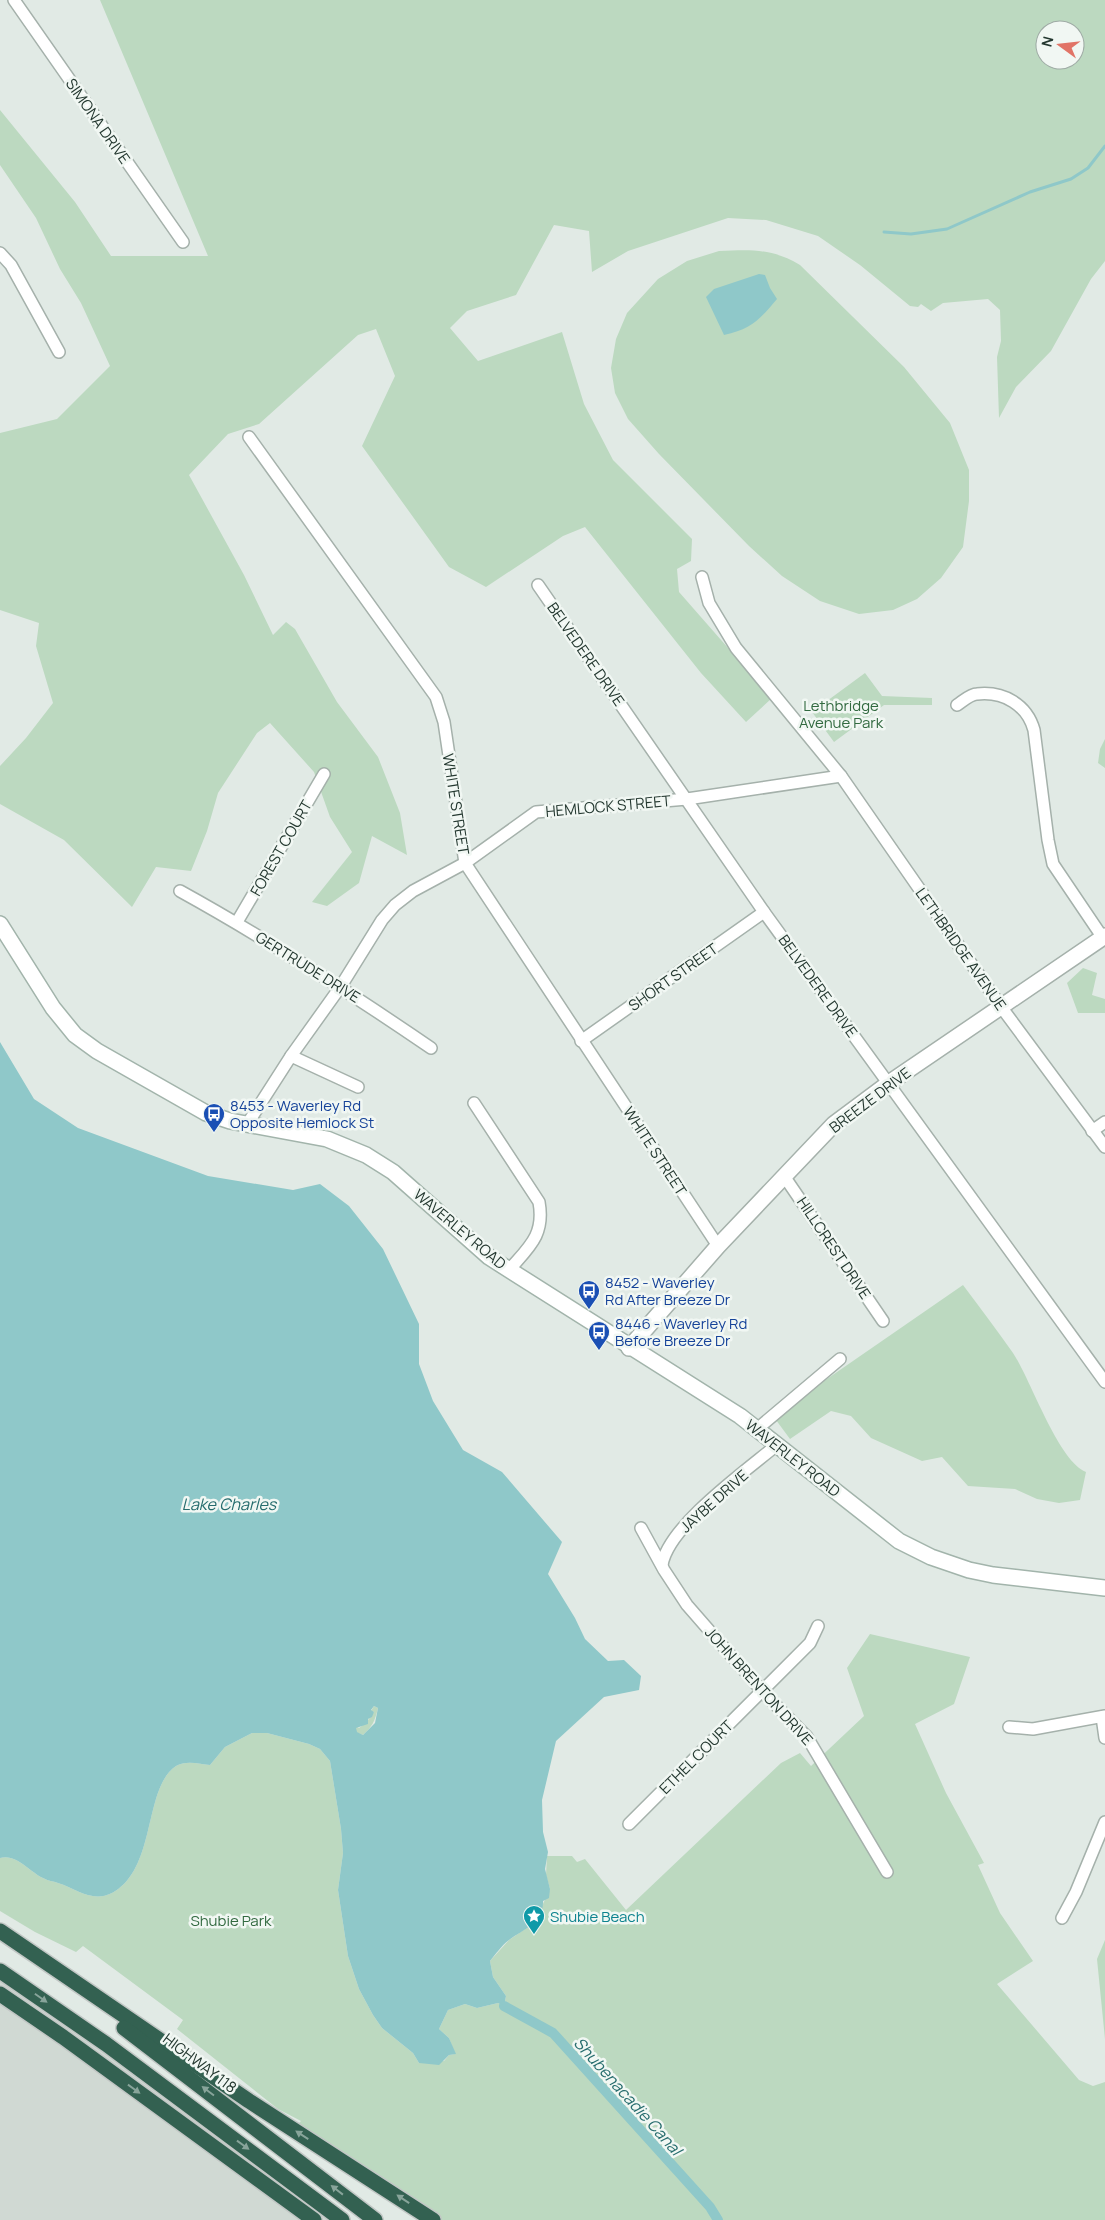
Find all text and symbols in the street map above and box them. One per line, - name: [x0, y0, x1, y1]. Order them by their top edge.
- north arrow: [1035, 20, 1085, 70]
- text: N: [1036, 34, 1057, 49]
- street label: SIMONA DRIVE: [61, 74, 135, 168]
- street label: BELVEDERE DRIVE: [542, 598, 630, 710]
- park label: Lethbridge Avenue Park: [799, 695, 884, 733]
- street label: WHITE STREET: [438, 752, 474, 856]
- street label: HEMLOCK STREET: [544, 790, 672, 822]
- street label: FOREST COURT: [245, 796, 317, 900]
- street label: LETHBRIDGE AVENUE: [911, 884, 1011, 1014]
- street label: GERTRUDE DRIVE: [252, 926, 364, 1008]
- street label: BELVEDERE DRIVE: [774, 930, 862, 1042]
- street label: SHORT STREET: [624, 938, 722, 1016]
- street label: BREEZE DRIVE: [825, 1062, 915, 1138]
- place label: 8453 - Waverley Rd Opposite Hemlock St: [230, 1095, 374, 1133]
- bus stop icon: 8453 - Waverley Rd Opposite Hemlock St: [202, 1102, 226, 1133]
- street label: WHITE STREET: [618, 1103, 692, 1200]
- street label: WAVERLEY ROAD: [409, 1184, 511, 1274]
- street label: HILLCREST DRIVE: [792, 1193, 876, 1303]
- place label: 8452 - Waverley Rd After Breeze Dr: [605, 1272, 731, 1310]
- bus stop icon: 8452 - Waverley Rd After Breeze Dr: [577, 1279, 601, 1310]
- place label: 8446 - Waverley Rd Before Breeze Dr: [615, 1313, 747, 1351]
- bus stop icon: 8446 - Waverley Rd Before Breeze Dr: [587, 1320, 611, 1351]
- street label: WAVERLEY ROAD: [741, 1414, 845, 1502]
- street label: JAYBE DRIVE: [675, 1465, 753, 1537]
- water label: Lake Charles: [182, 1493, 278, 1515]
- street label: JOHN BRENTON DRIVE: [700, 1622, 818, 1750]
- street label: ETHEL COURT: [654, 1715, 738, 1799]
- place icon: Shubie Beach: [522, 1904, 546, 1935]
- place label: Shubie Beach: [550, 1906, 645, 1927]
- park label: Shubie Park: [190, 1910, 272, 1931]
- one-way arrow: [34, 1993, 47, 2003]
- street label: HIGHWAY 118: [159, 2028, 241, 2098]
- water label: Shubenacadie Canal: [569, 2032, 688, 2161]
- one-way arrow: [128, 2084, 141, 2094]
- one-way arrow: [202, 2085, 215, 2096]
- one-way arrow: [295, 2130, 308, 2139]
- one-way arrow: [236, 2140, 250, 2150]
- one-way arrow: [330, 2185, 343, 2195]
- one-way arrow: [396, 2194, 410, 2204]

